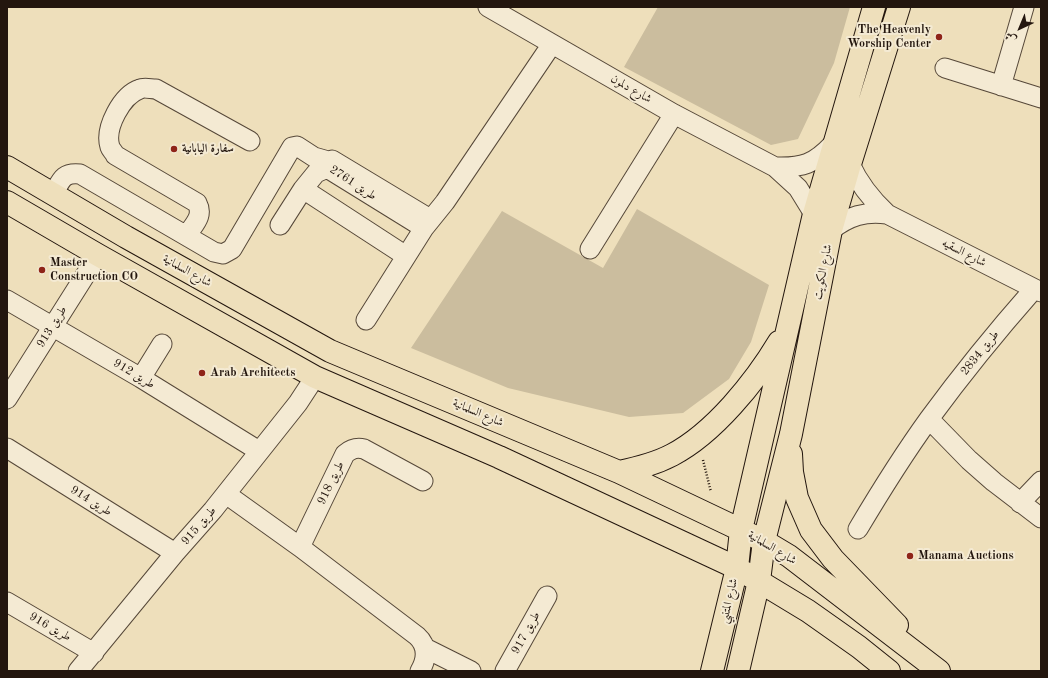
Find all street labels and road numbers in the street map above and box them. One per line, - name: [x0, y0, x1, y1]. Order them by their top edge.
- street label: شارع دلمون: [608, 72, 654, 106]
- street label: طريق 2761: [327, 162, 379, 204]
- street label: شارع السقيه: [939, 236, 989, 270]
- street label: شارع الكويت: [811, 243, 835, 301]
- street label: شارع السلمانية: [160, 252, 214, 290]
- street label: طريق 913: [34, 304, 70, 350]
- street label: طريق 2834: [958, 328, 1002, 378]
- street label: طريق 912: [110, 356, 158, 392]
- street label: شارع السلمانية: [450, 396, 506, 430]
- street label: طريق 918: [314, 459, 348, 507]
- street label: طريق 914: [68, 483, 114, 519]
- street label: طريق 915: [178, 504, 220, 548]
- street label: شارع السلمانية: [745, 528, 799, 568]
- street label: شارع المتنبي: [717, 577, 741, 625]
- street label: طريق 916: [26, 609, 74, 645]
- street label: طريق 917: [509, 609, 543, 657]

